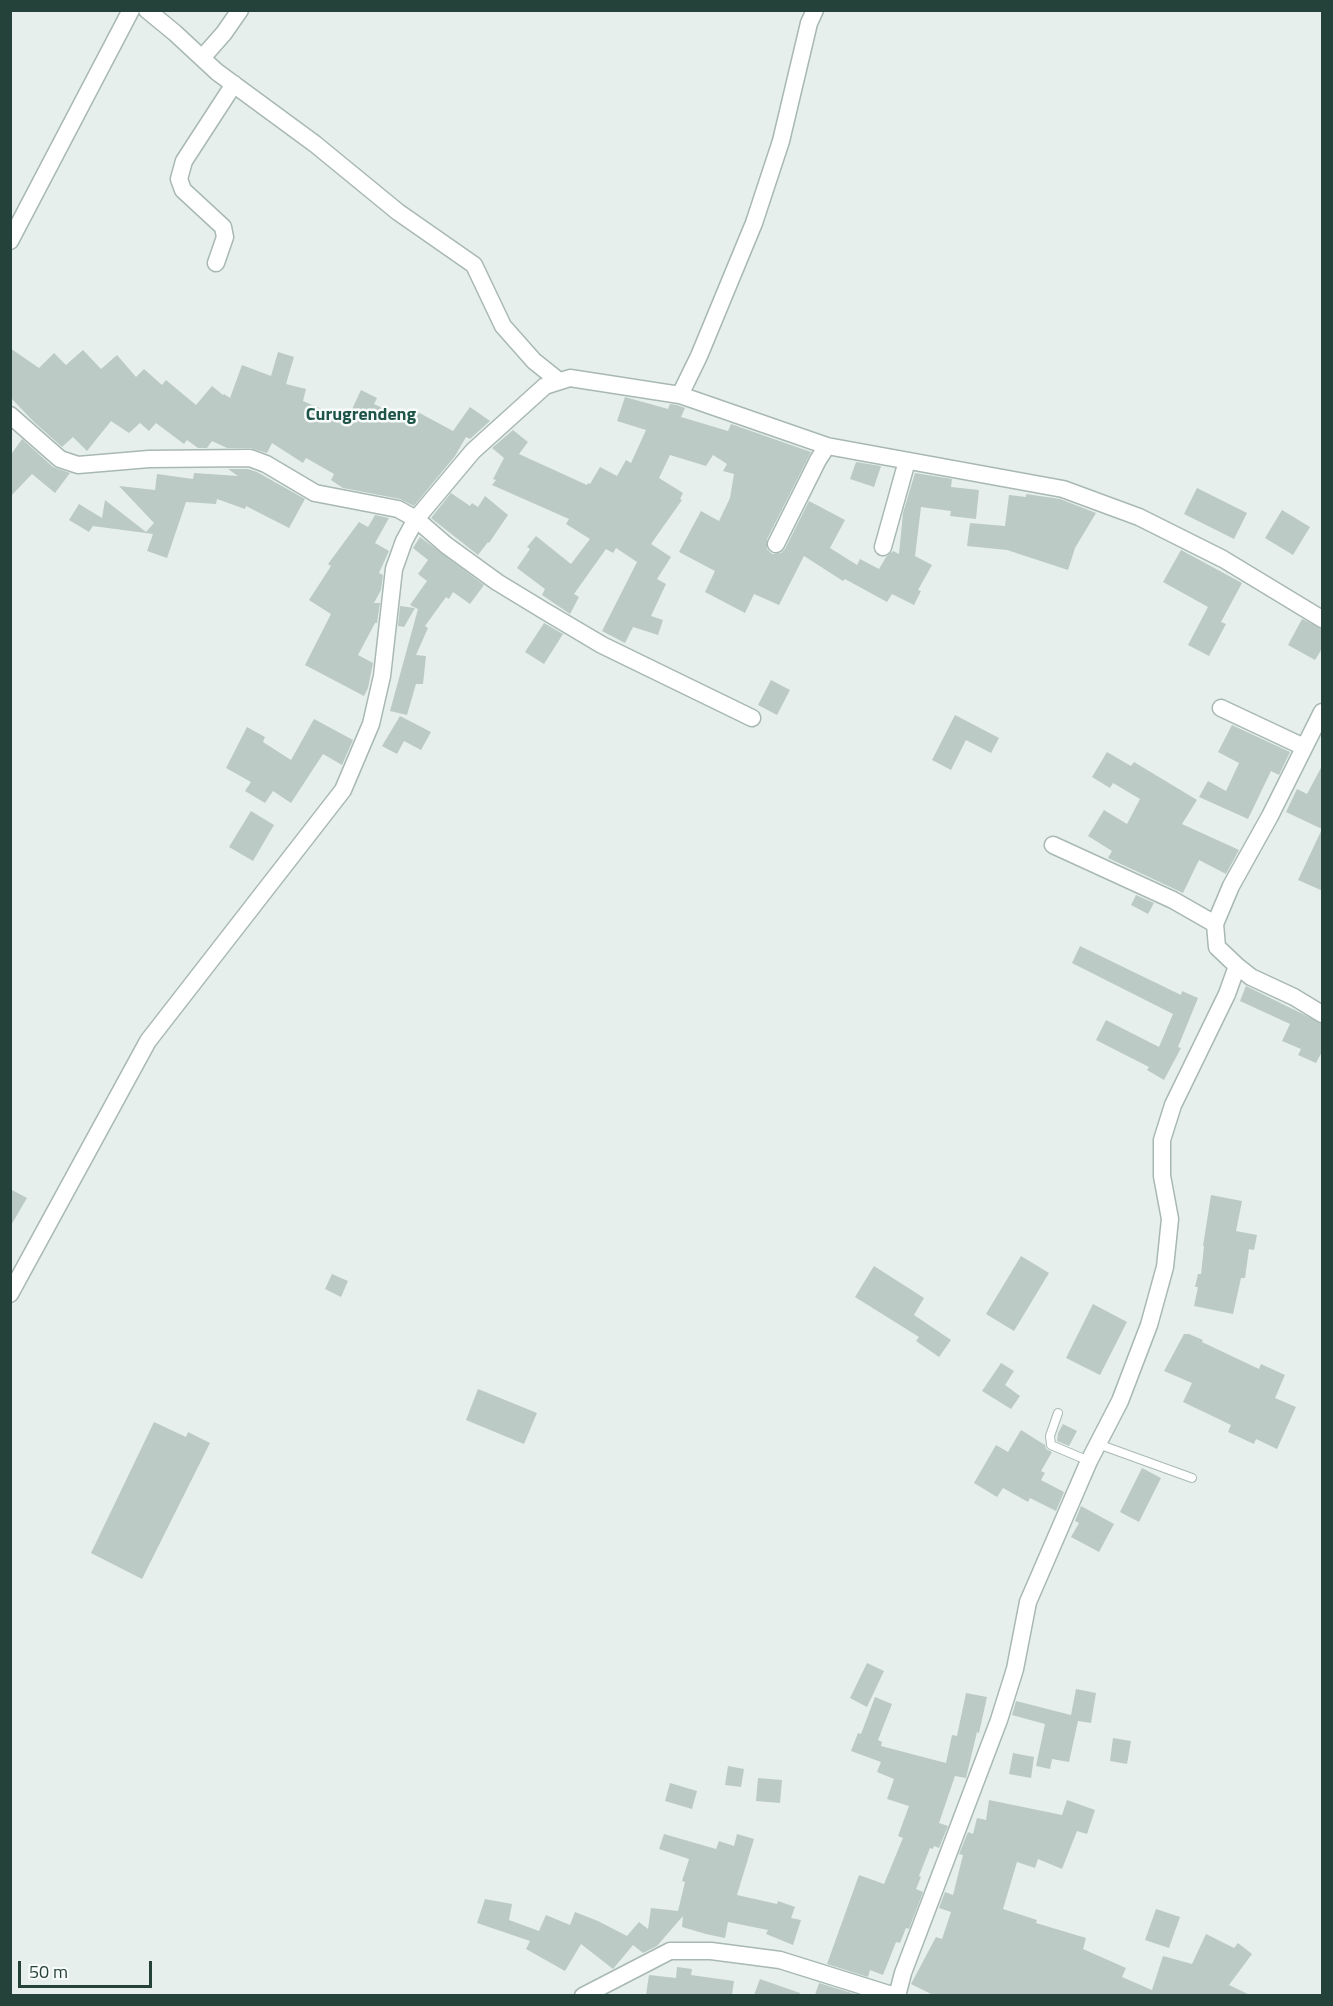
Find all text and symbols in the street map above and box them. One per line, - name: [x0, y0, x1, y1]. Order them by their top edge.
- district label: Curugrendeng: [306, 405, 416, 427]
- scale bar: [21, 1949, 154, 1987]
- text: 50 m: [29, 1958, 68, 1985]

